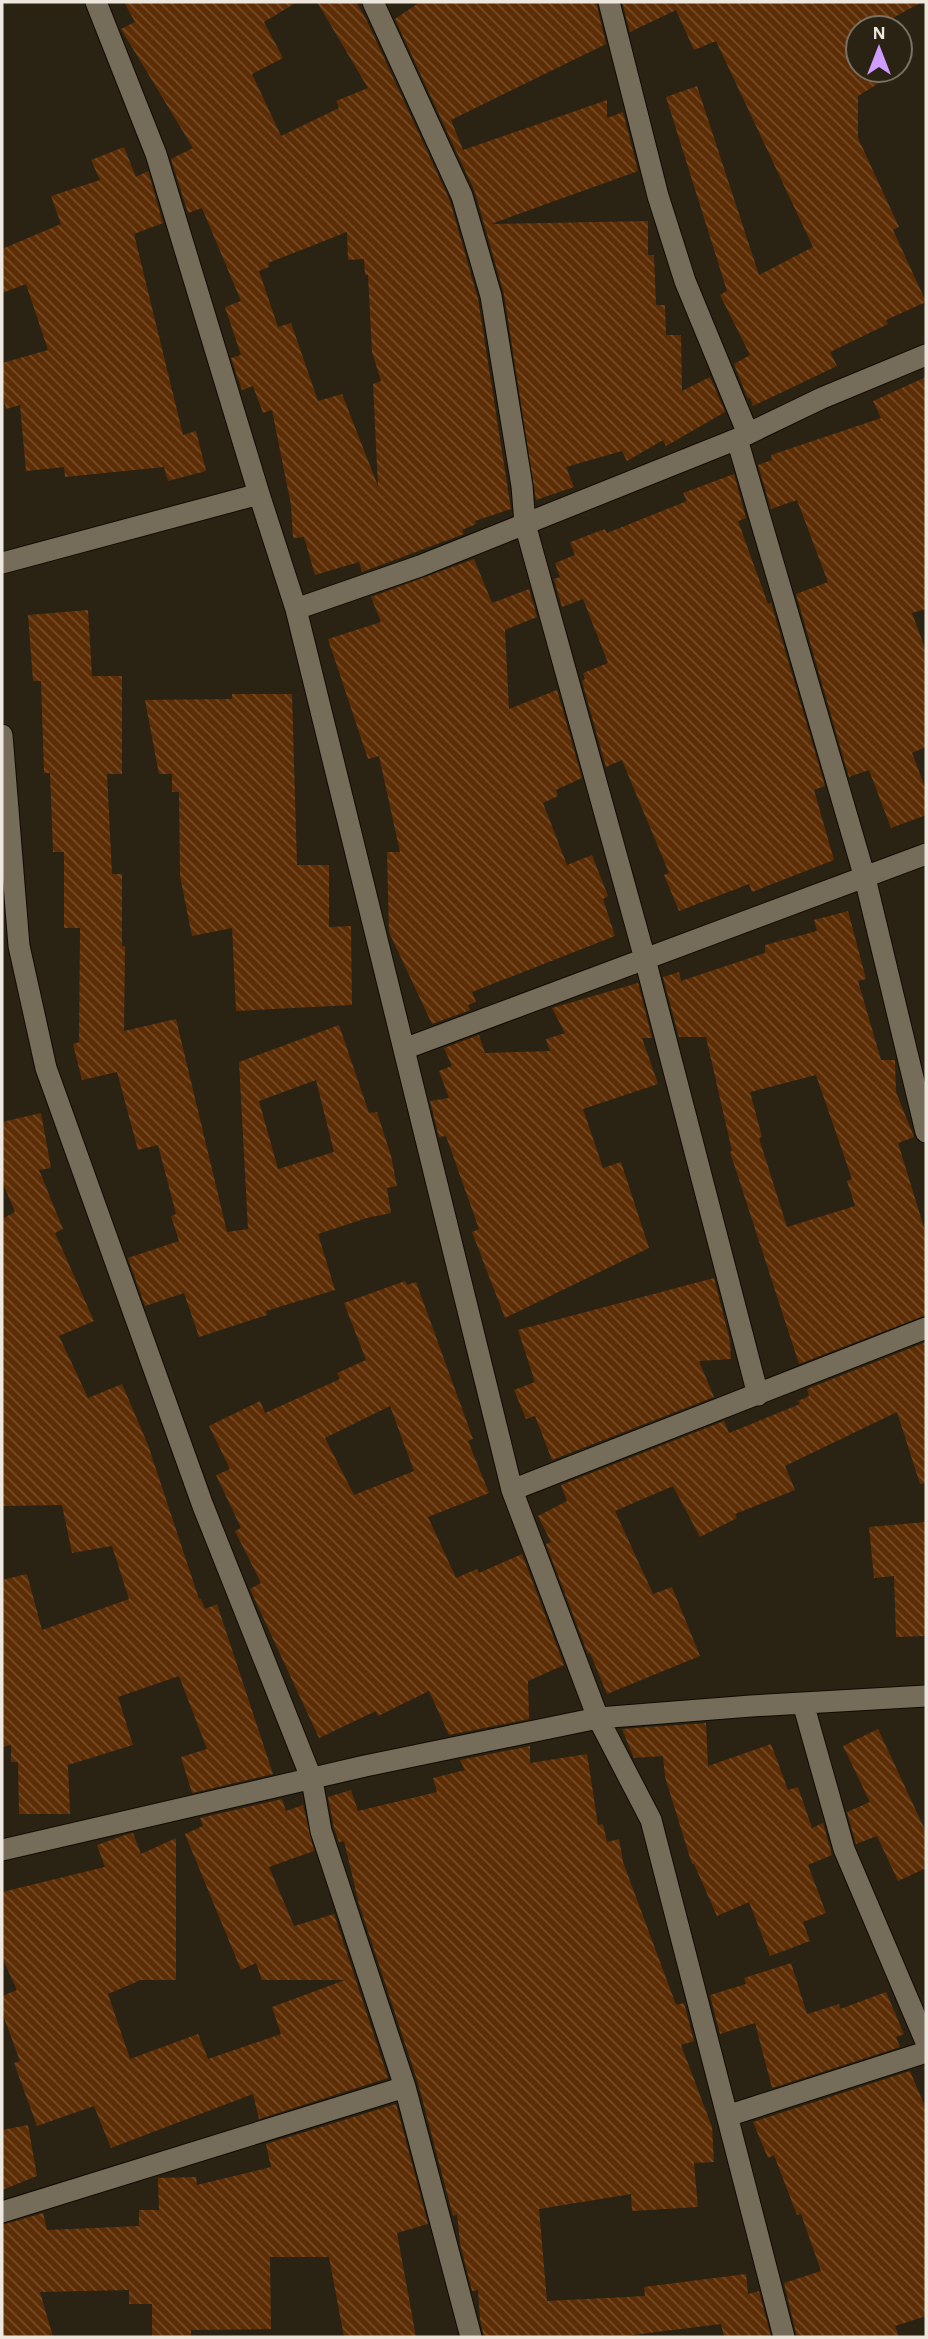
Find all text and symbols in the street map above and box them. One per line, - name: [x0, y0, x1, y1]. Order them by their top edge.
- north arrow: [844, 14, 914, 84]
- text: N: [872, 24, 886, 43]

